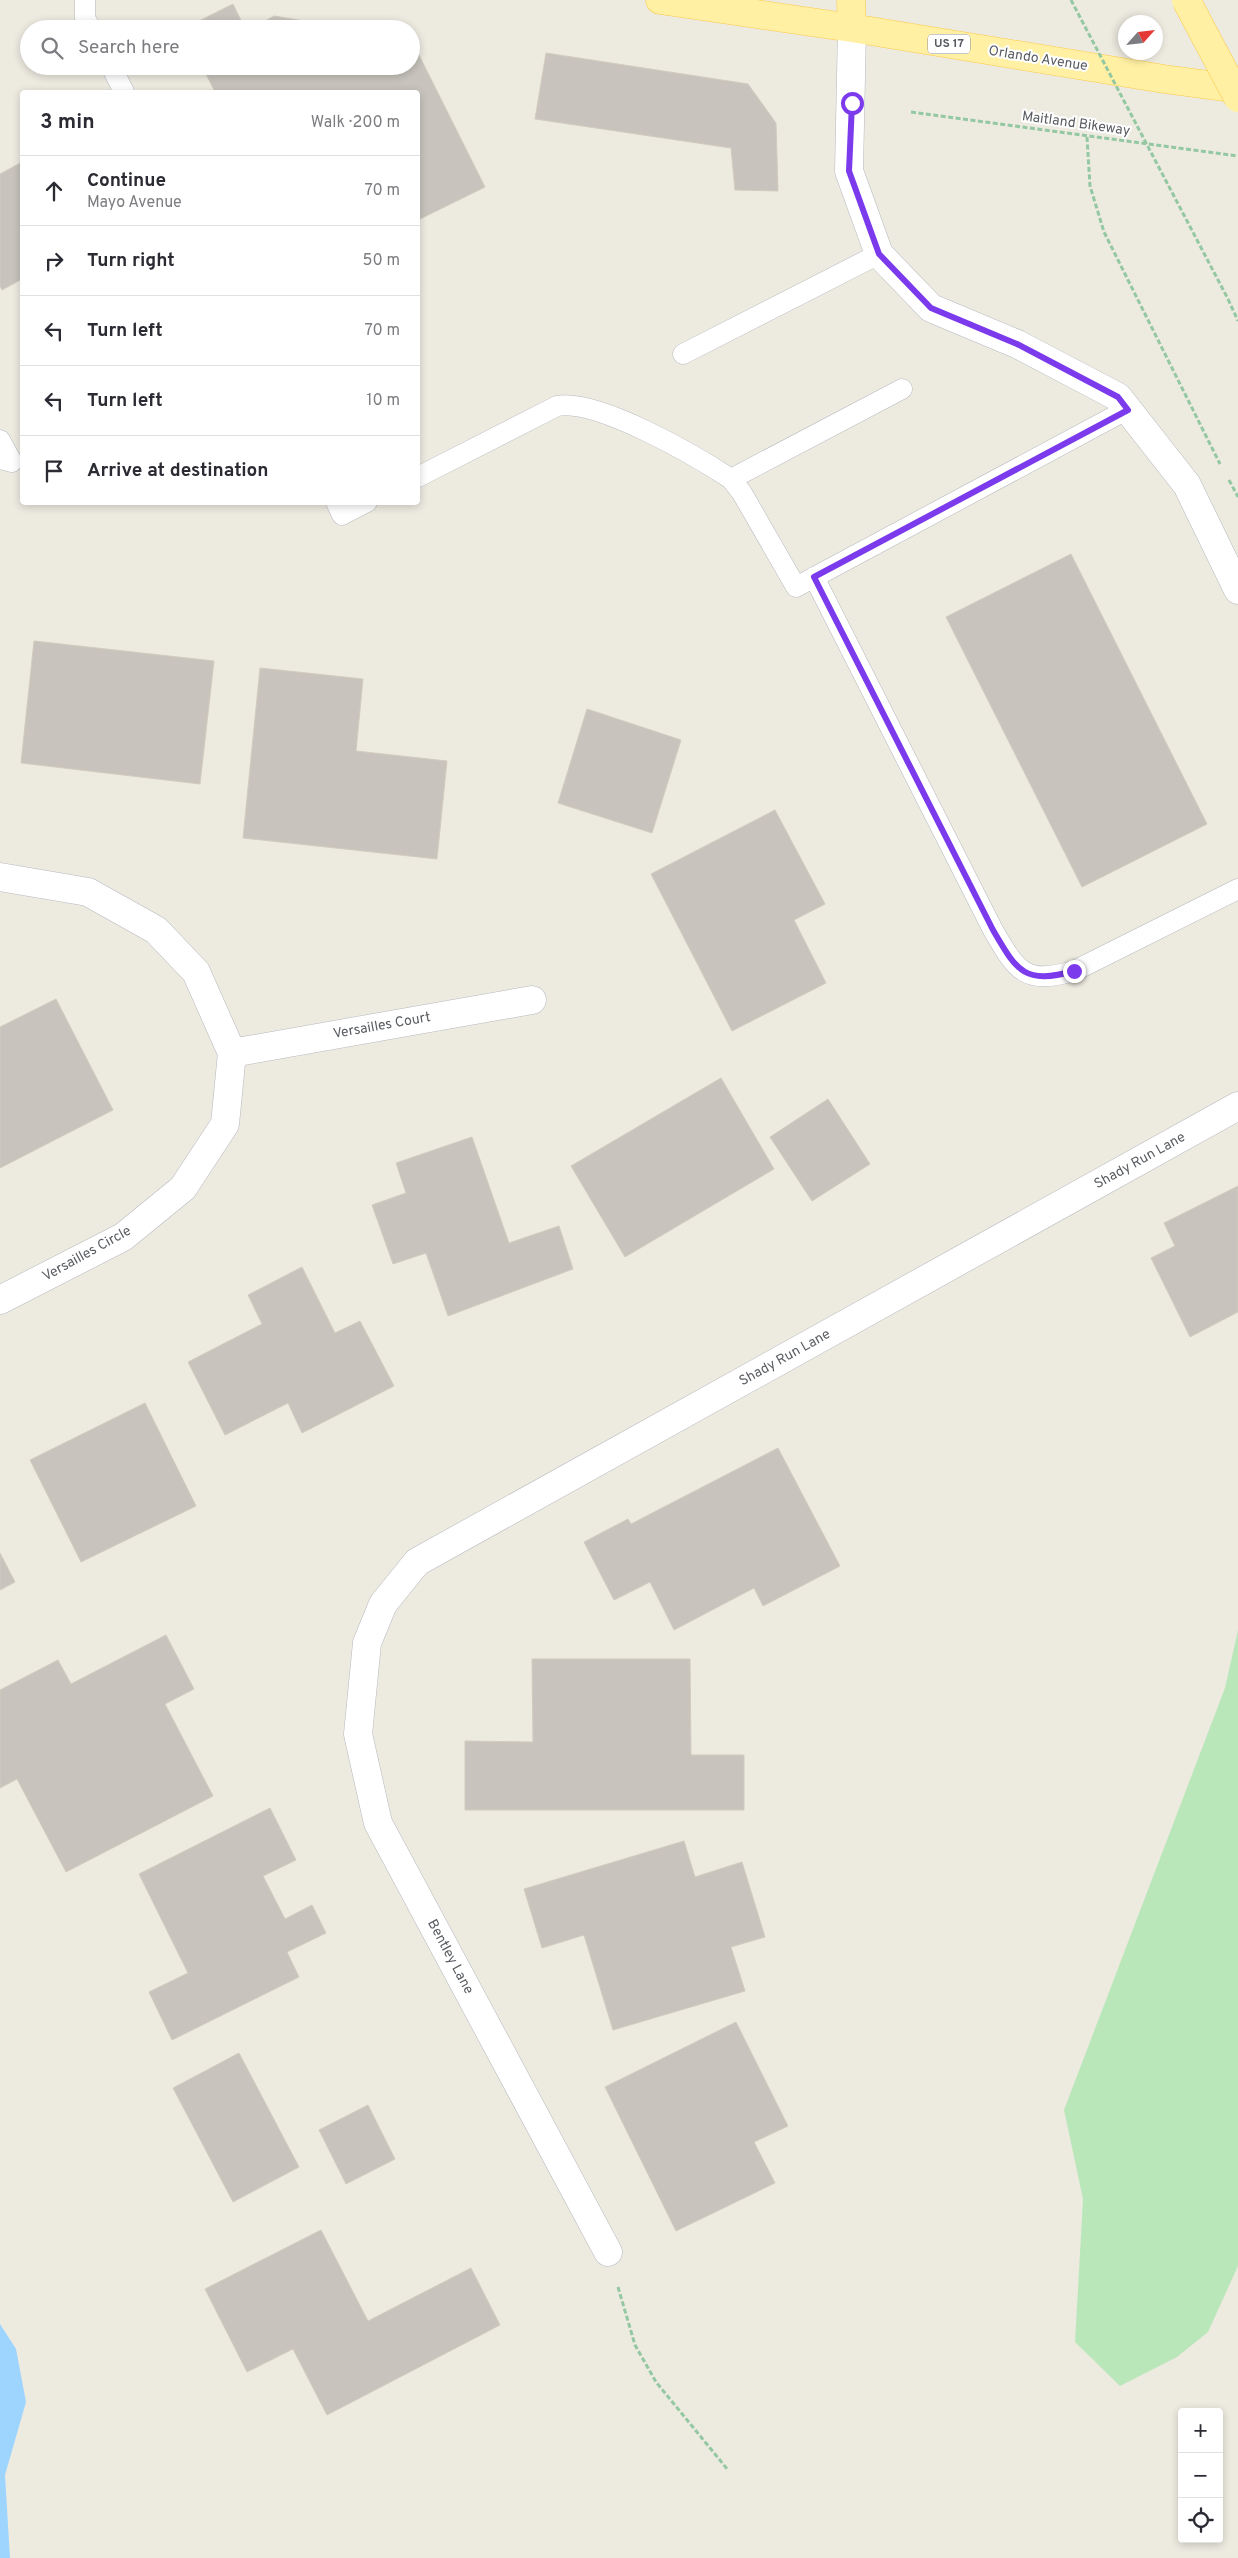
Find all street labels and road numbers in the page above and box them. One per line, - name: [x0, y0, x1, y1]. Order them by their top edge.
- road number: US 17: [928, 34, 970, 54]
- street label: Orlando Avenue: [987, 43, 1089, 75]
- street label: Maitland Bikeway: [1021, 108, 1131, 140]
- street label: Versailles Court: [332, 1009, 432, 1043]
- street label: Shady Run Lane: [1091, 1129, 1189, 1193]
- street label: Versailles Circle: [40, 1223, 134, 1285]
- street label: Shady Run Lane: [736, 1326, 834, 1390]
- street label: Bentley Lane: [423, 1917, 477, 1997]

